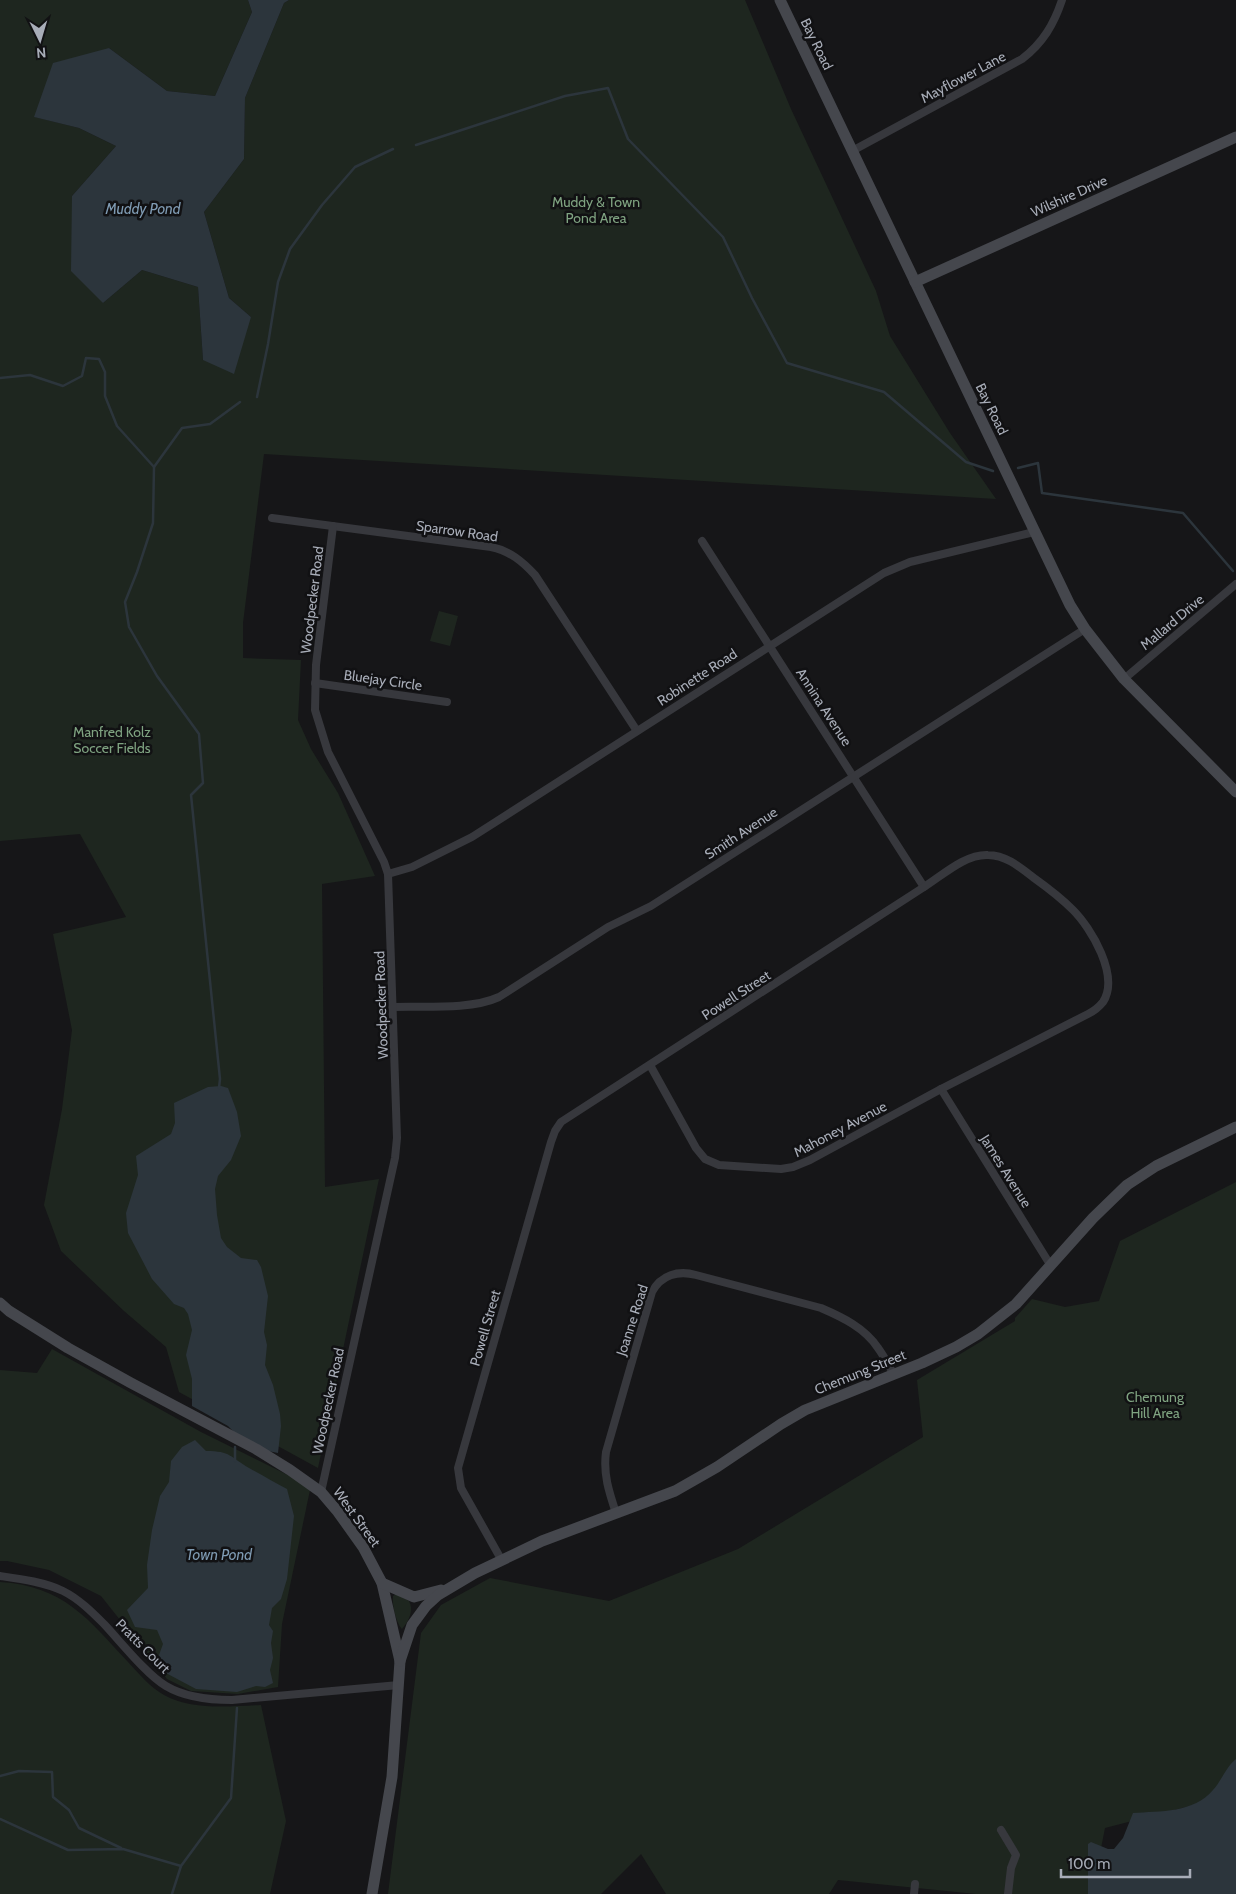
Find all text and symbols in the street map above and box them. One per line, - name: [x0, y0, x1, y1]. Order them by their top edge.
- north arrow: [15, 15, 65, 65]
- street label: Bay Road: [797, 15, 837, 73]
- text: N: [35, 44, 47, 62]
- street label: Mayflower Lane: [917, 47, 1009, 107]
- street label: Wilshire Drive: [1028, 171, 1110, 221]
- park label: Muddy & Town Pond Area: [552, 193, 640, 227]
- water label: Muddy Pond: [104, 200, 182, 218]
- street label: Bay Road: [972, 380, 1012, 438]
- street label: Sparrow Road: [415, 516, 499, 546]
- street label: Woodpecker Road: [296, 545, 328, 655]
- street label: Mallard Drive: [1136, 590, 1208, 654]
- street label: Robinette Road: [654, 644, 740, 710]
- street label: Annina Avenue: [792, 665, 856, 749]
- street label: Bluejay Circle: [343, 666, 423, 694]
- park label: Manfred Kolz Soccer Fields: [73, 723, 151, 757]
- street label: Smith Avenue: [701, 803, 781, 863]
- street label: Woodpecker Road: [370, 951, 392, 1059]
- street label: Powell Street: [698, 966, 774, 1024]
- street label: Mahoney Avenue: [790, 1097, 890, 1161]
- street label: James Avenue: [976, 1130, 1036, 1211]
- street label: Joanne Road: [612, 1282, 652, 1359]
- street label: Powell Street: [466, 1288, 505, 1368]
- street label: Chemung Street: [812, 1345, 909, 1398]
- street label: Woodpecker Road: [308, 1346, 348, 1456]
- park label: Chemung Hill Area: [1126, 1388, 1185, 1422]
- street label: West Street: [329, 1484, 385, 1551]
- water label: Town Pond: [186, 1546, 253, 1564]
- street label: Pratts Court: [112, 1615, 174, 1677]
- scale bar: [1061, 1846, 1190, 1878]
- text: 100 m: [1068, 1855, 1110, 1873]

